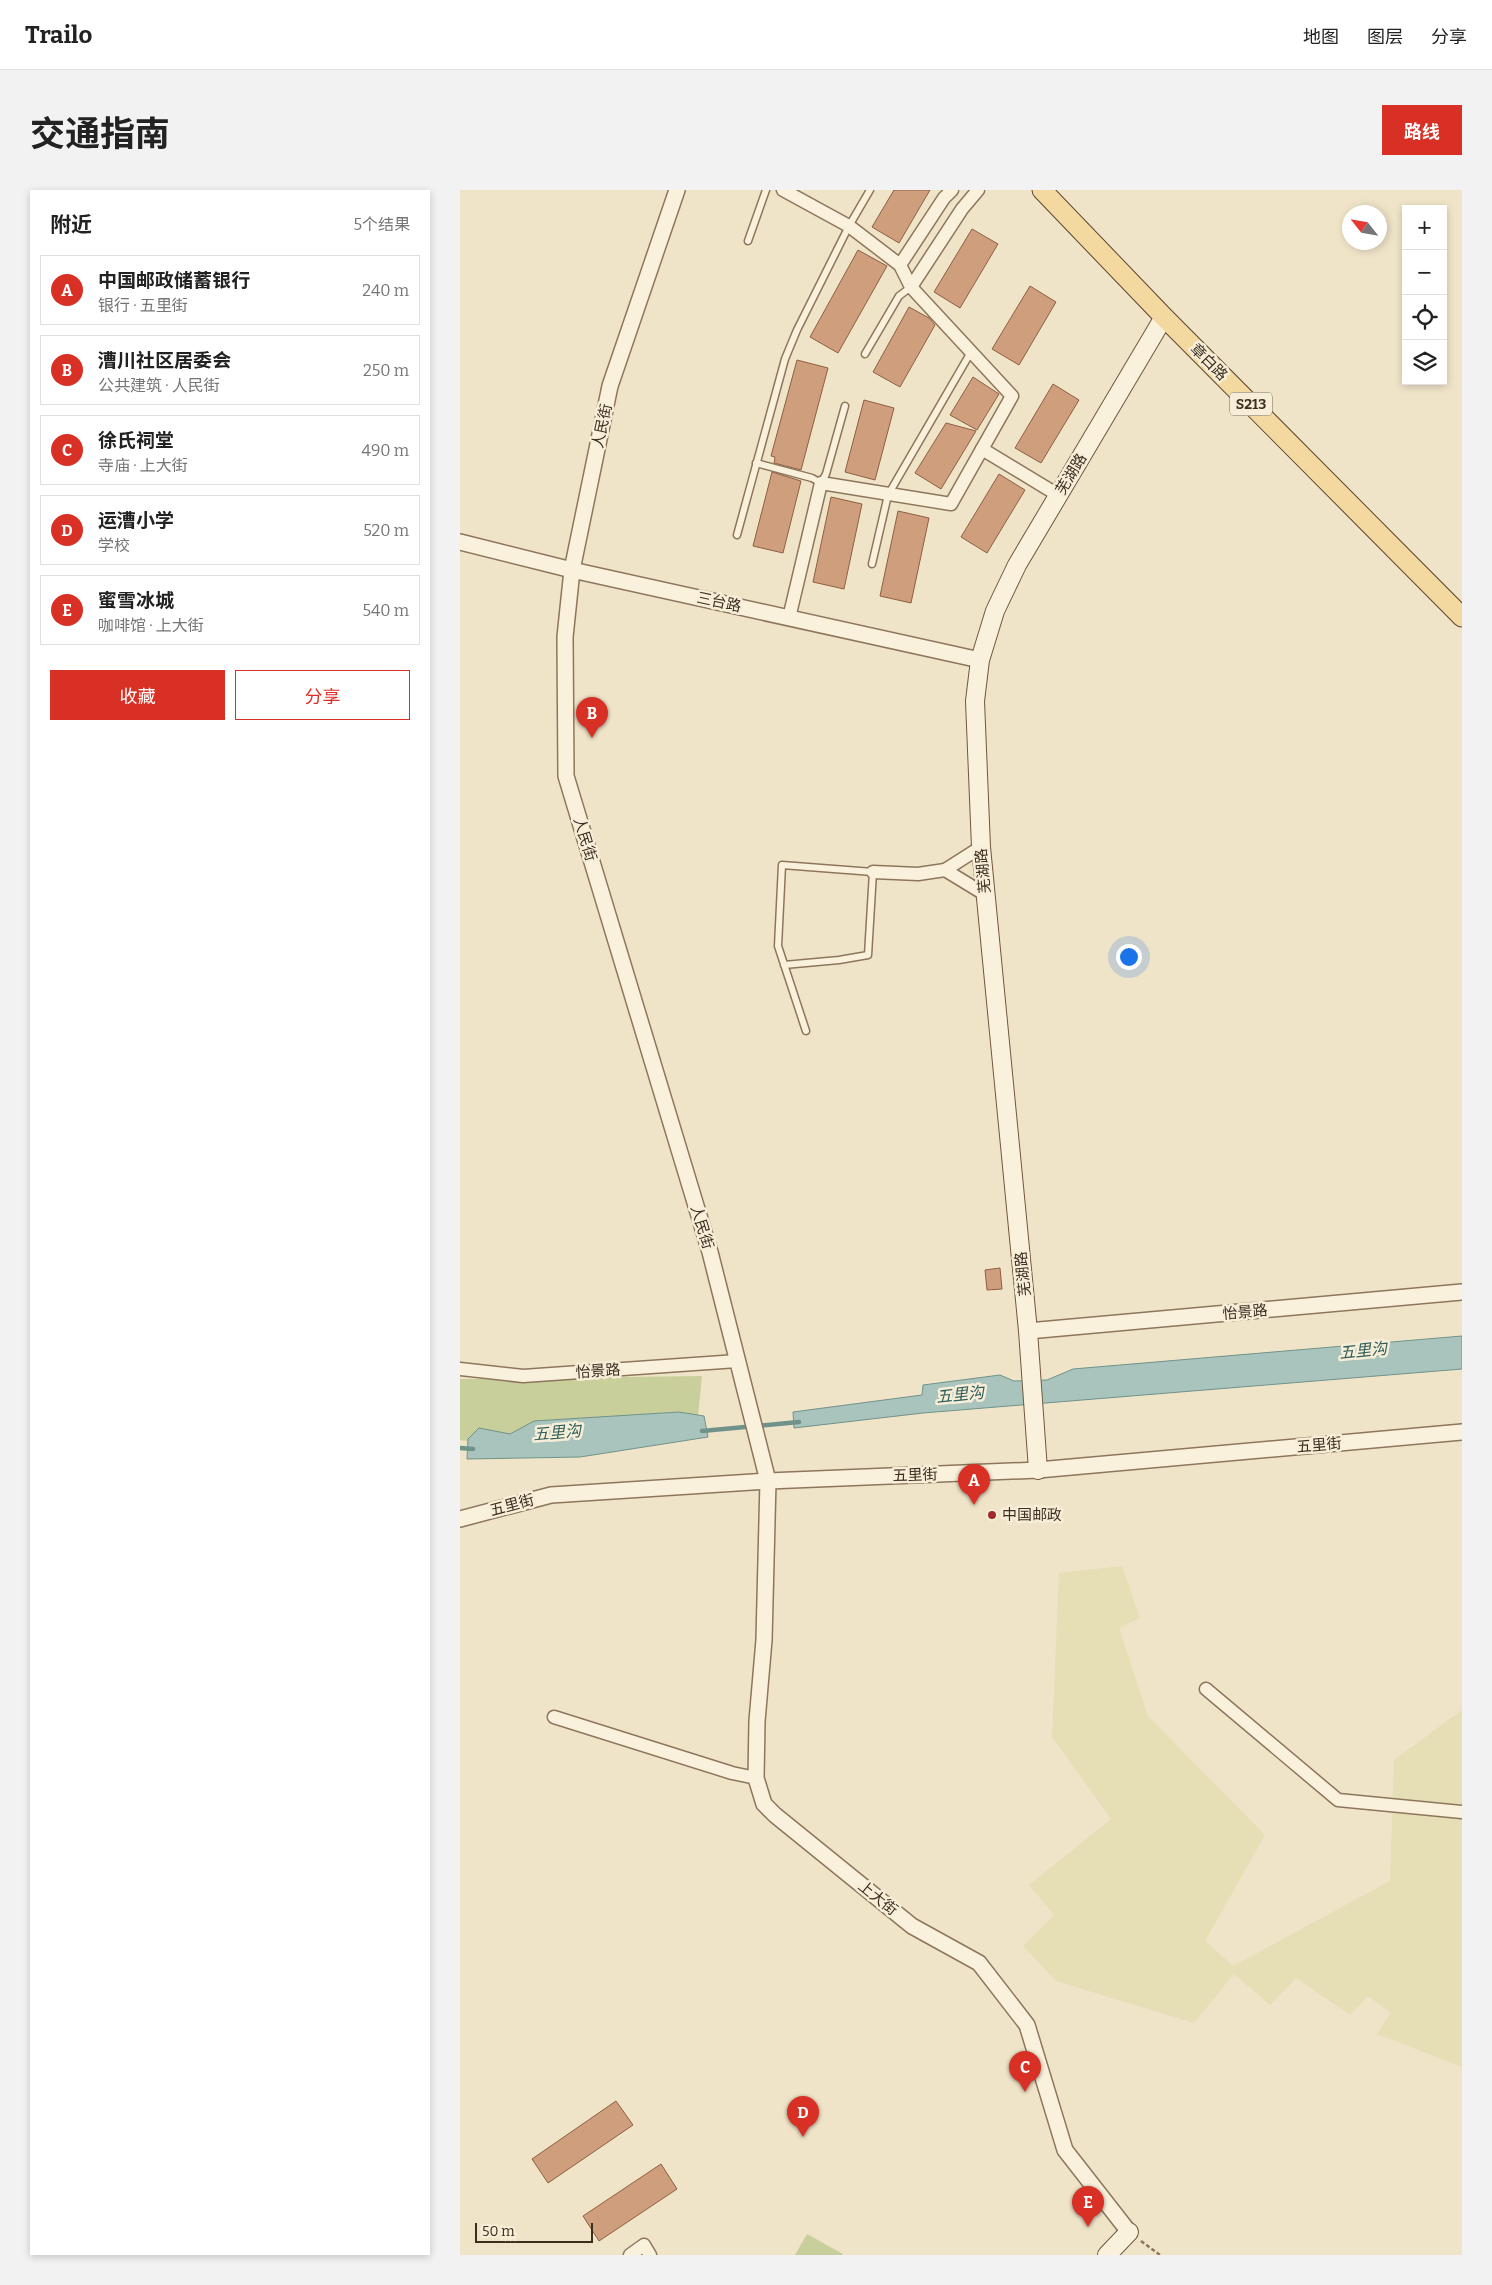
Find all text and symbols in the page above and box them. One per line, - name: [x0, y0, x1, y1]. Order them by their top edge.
- text: Trailo: [25, 21, 92, 49]
- text: 地图: [1303, 26, 1339, 48]
- text: 图层: [1367, 26, 1403, 48]
- text: 分享: [1431, 26, 1467, 48]
- button: 路线: [1382, 105, 1462, 155]
- text: 交通指南: [30, 113, 170, 155]
- north arrow: [1342, 205, 1387, 250]
- map controls: [1402, 205, 1447, 385]
- button: +: [1402, 205, 1447, 250]
- text: 附近: [50, 212, 92, 238]
- text: 5个结果: [353, 215, 410, 234]
- button: −: [1402, 250, 1447, 295]
- text: 中国邮政储蓄银行: [98, 269, 250, 292]
- text: A: [61, 281, 73, 300]
- text: 240 m: [362, 281, 409, 300]
- button: locate: [1402, 295, 1447, 340]
- text: 银行 · 五里街: [98, 296, 188, 315]
- street label: 章白路: [1187, 340, 1231, 384]
- button: layers: [1402, 340, 1447, 385]
- text: 漕川社区居委会: [98, 349, 231, 372]
- text: B: [62, 361, 72, 380]
- text: 250 m: [363, 361, 409, 380]
- text: 公共建筑 · 人民街: [98, 376, 220, 395]
- road number: S213: [1230, 392, 1272, 415]
- street label: 人民街: [589, 402, 615, 450]
- text: 徐氏祠堂: [98, 429, 174, 452]
- text: C: [62, 441, 72, 460]
- text: 490 m: [362, 441, 409, 460]
- street label: 芜湖路: [1052, 450, 1090, 498]
- text: 寺庙 · 上大街: [98, 456, 188, 475]
- text: 运漕小学: [98, 509, 174, 532]
- text: D: [61, 521, 73, 540]
- text: 520 m: [363, 521, 409, 540]
- text: 学校: [98, 536, 130, 555]
- text: 蜜雪冰城: [98, 589, 174, 612]
- street label: 三台路: [695, 589, 743, 615]
- text: E: [62, 601, 72, 620]
- text: 540 m: [362, 601, 409, 620]
- text: 咖啡馆 · 上大街: [98, 616, 204, 635]
- button: 收藏: [50, 670, 225, 720]
- button: 分享: [235, 670, 410, 720]
- pin: B: [576, 697, 608, 738]
- street label: 人民街: [570, 815, 600, 863]
- street label: 芜湖路: [972, 848, 994, 894]
- your location: [1116, 944, 1142, 970]
- street label: 人民街: [687, 1203, 717, 1251]
- street label: 芜湖路: [1012, 1251, 1034, 1297]
- street label: 怡景路: [1222, 1301, 1268, 1323]
- water label: 五里沟: [1338, 1338, 1390, 1362]
- street label: 怡景路: [575, 1360, 621, 1382]
- water label: 五里沟: [935, 1382, 987, 1406]
- water label: 五里沟: [532, 1421, 584, 1444]
- street label: 五里街: [1296, 1434, 1342, 1456]
- pin: A: [958, 1464, 990, 1505]
- street label: 五里街: [892, 1465, 938, 1485]
- street label: 五里街: [488, 1490, 536, 1520]
- place label: 中国邮政: [1002, 1506, 1062, 1524]
- marker: 中国邮政: [986, 1509, 998, 1521]
- street label: 上大街: [855, 1877, 901, 1919]
- pin: C: [1009, 2051, 1041, 2092]
- pin: D: [787, 2096, 819, 2137]
- pin: E: [1072, 2186, 1104, 2227]
- scale bar: [475, 2220, 592, 2243]
- text: 50 m: [482, 2223, 515, 2240]

